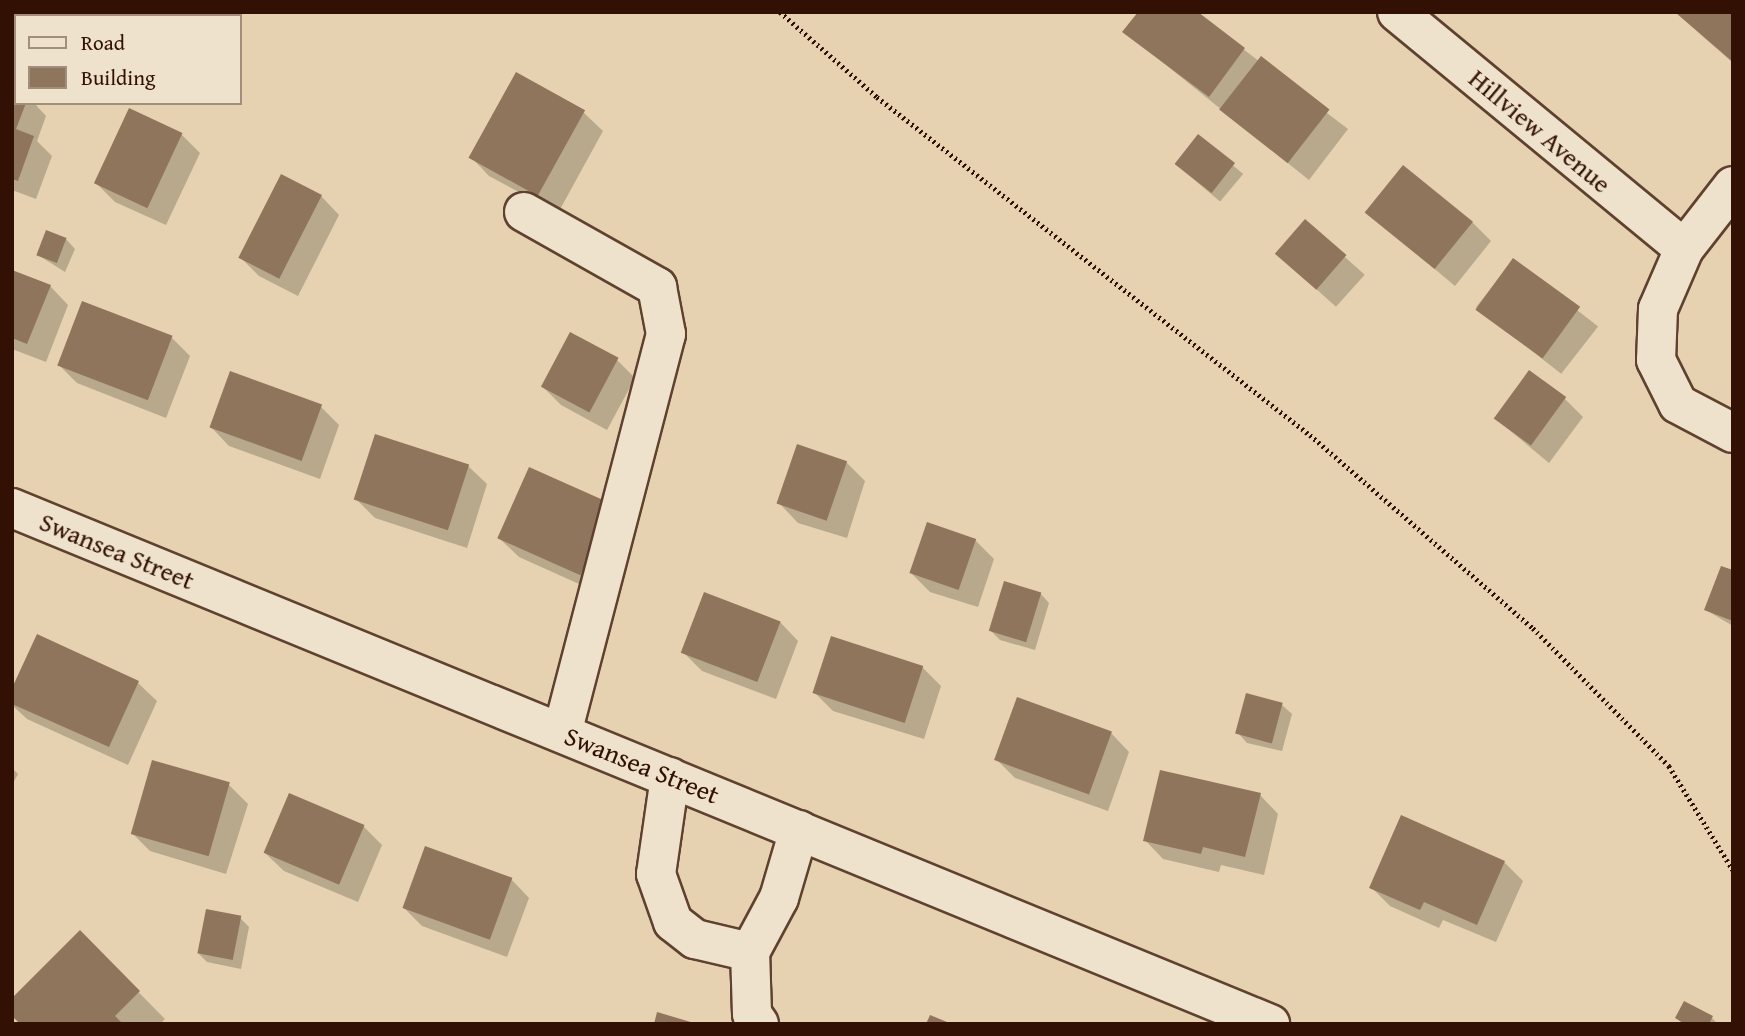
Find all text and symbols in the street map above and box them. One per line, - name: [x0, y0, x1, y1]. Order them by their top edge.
- legend: [14, 14, 242, 105]
- text: Road: [81, 27, 125, 58]
- text: Building: [81, 62, 155, 93]
- street label: Hillview Avenue: [1463, 63, 1617, 199]
- street label: Swansea Street: [35, 506, 199, 596]
- street label: Swansea Street: [560, 720, 724, 810]

